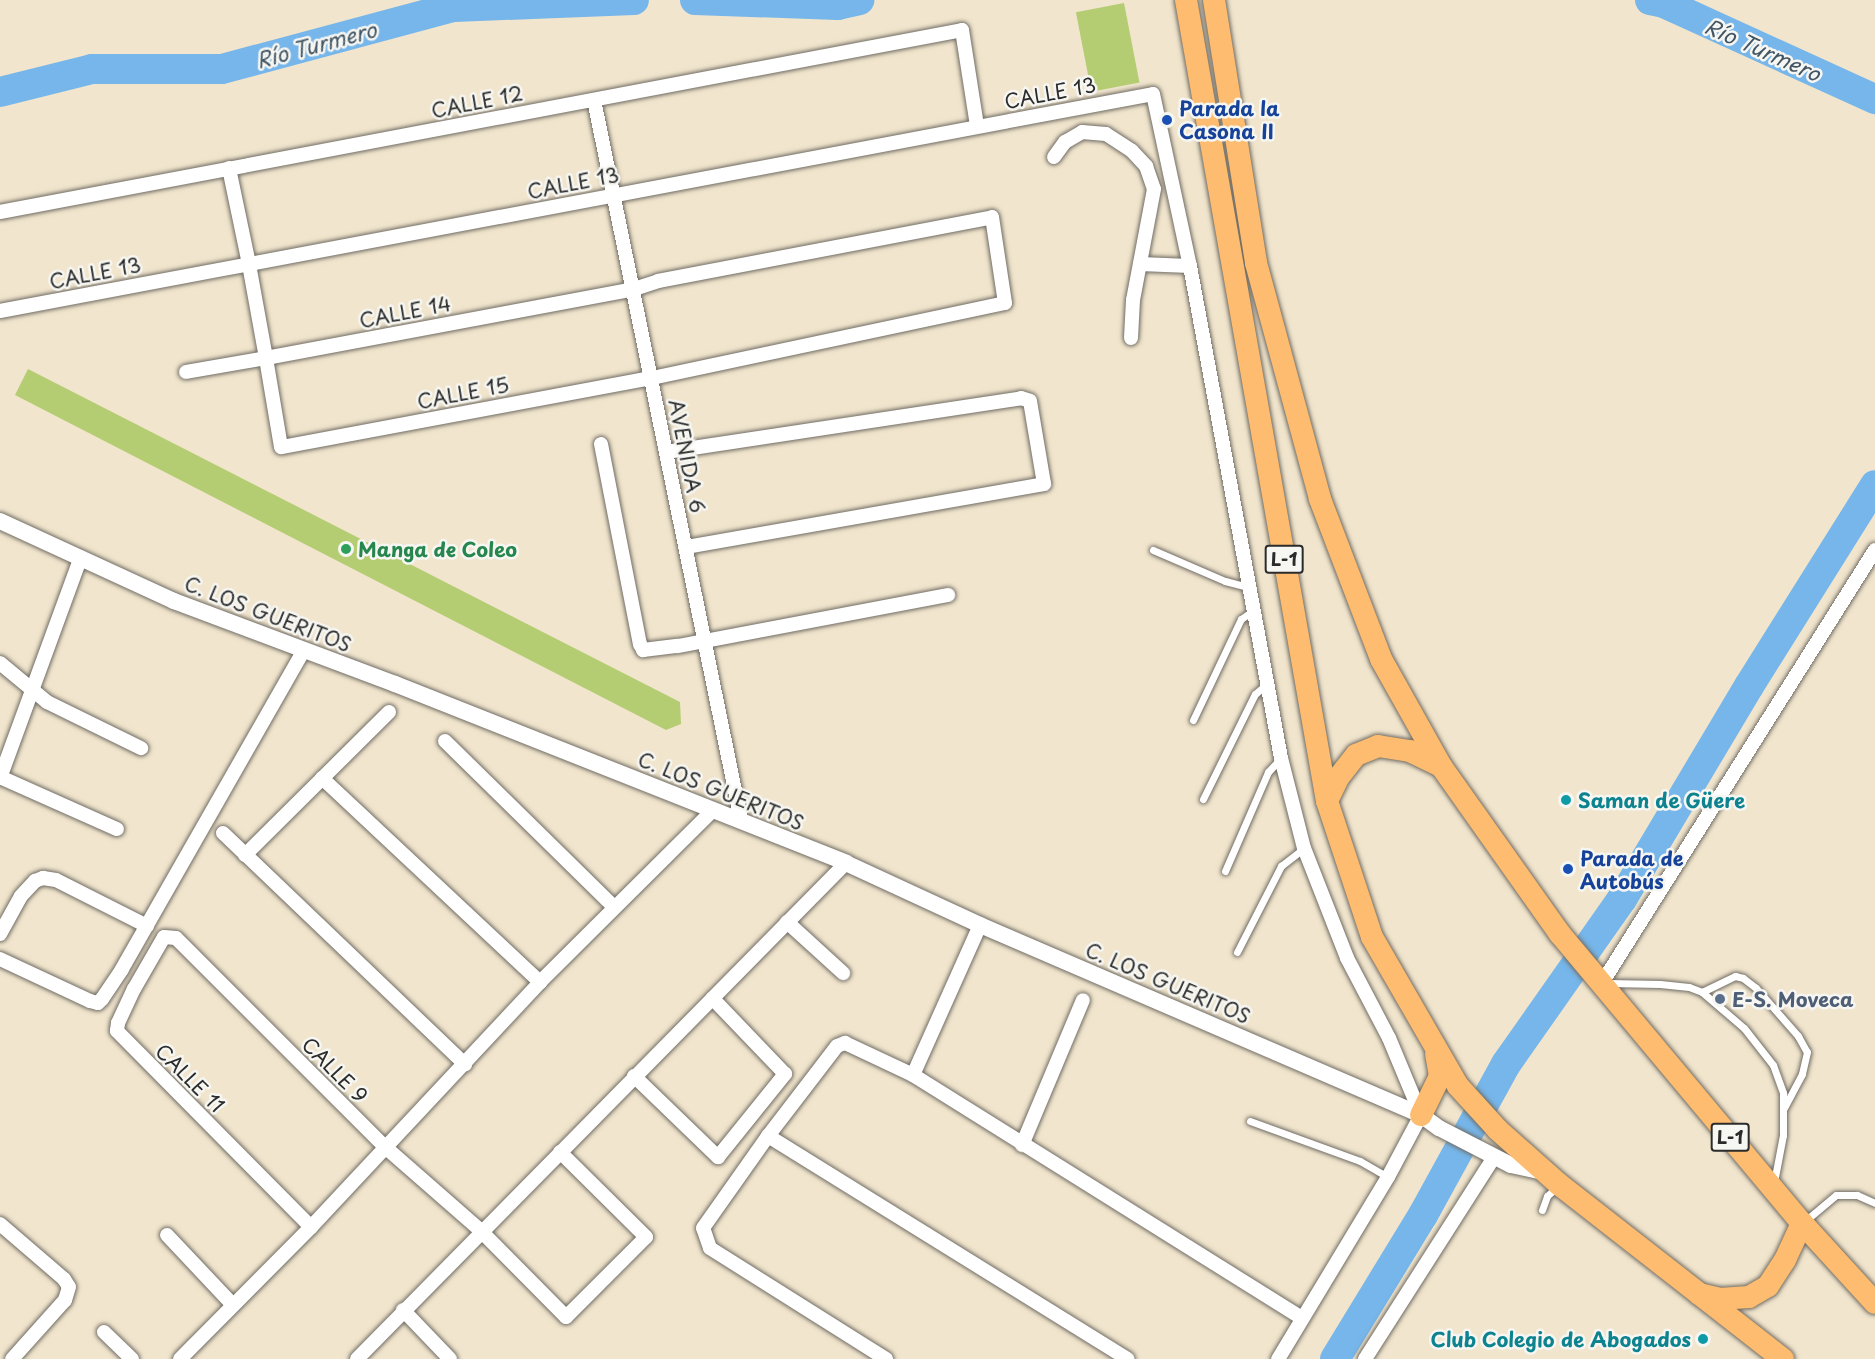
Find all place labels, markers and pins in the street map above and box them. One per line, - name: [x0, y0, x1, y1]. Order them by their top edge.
- place label: Parada la Casona II: [1179, 96, 1280, 143]
- marker: Parada la Casona II: [1160, 113, 1174, 127]
- place label: Manga de Coleo: [358, 537, 520, 561]
- marker: Manga de Coleo: [339, 542, 353, 556]
- place label: Saman de Güere: [1578, 788, 1745, 812]
- marker: Saman de Güere: [1559, 793, 1573, 807]
- place label: Parada de Autobús: [1580, 846, 1684, 893]
- marker: Parada de Autobús: [1561, 862, 1575, 876]
- place label: E-S. Moveca: [1732, 987, 1854, 1011]
- marker: E-S. Moveca: [1713, 992, 1727, 1006]
- place label: Club Colegio de Abogados: [1430, 1327, 1691, 1351]
- marker: Club Colegio de Abogados: [1696, 1332, 1710, 1346]

